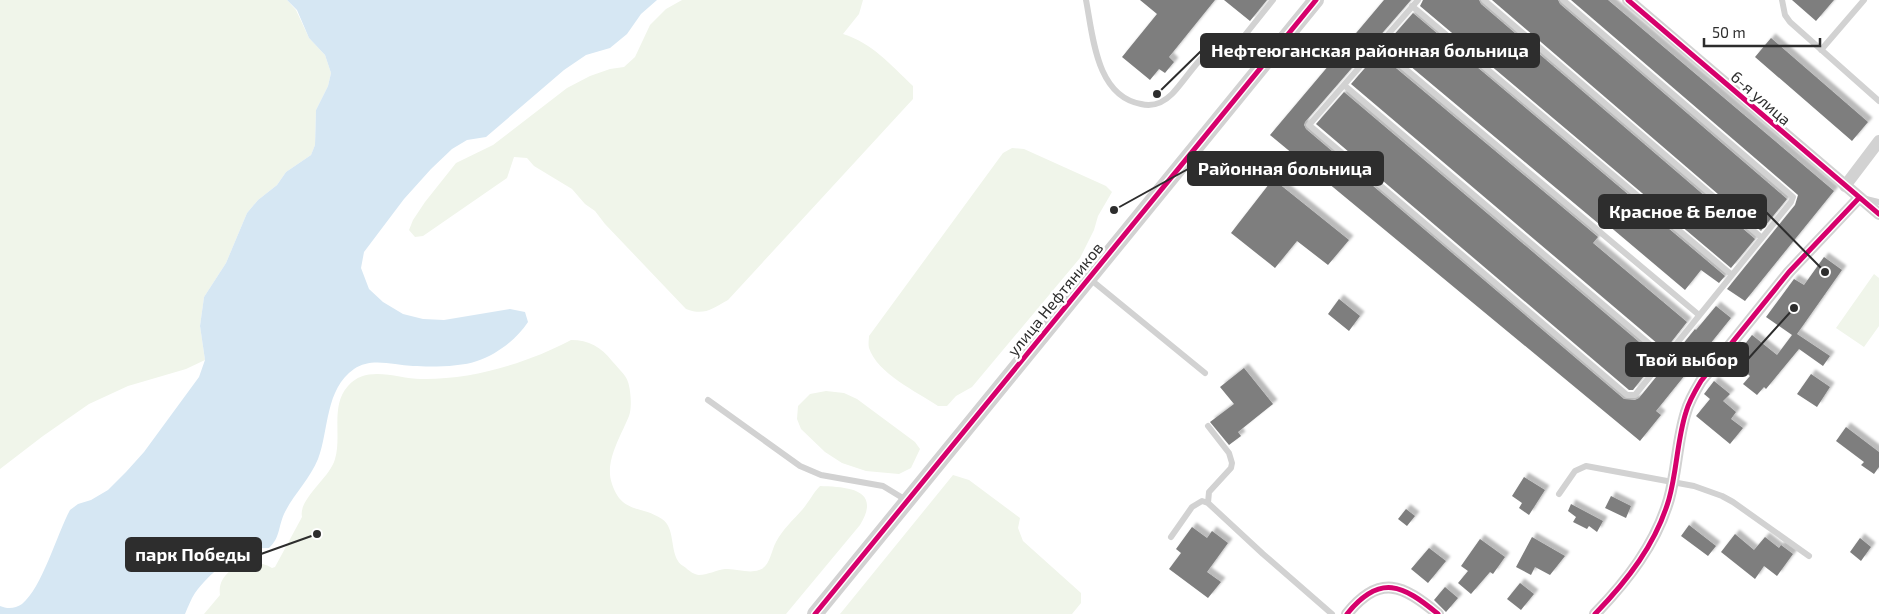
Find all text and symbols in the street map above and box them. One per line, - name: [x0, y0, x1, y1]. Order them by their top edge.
- scale bar: [1704, 15, 1820, 47]
- text: 50 m: [1712, 23, 1746, 41]
- callout: Нефтеюганская районная больница: [1201, 34, 1539, 67]
- text: Нефтеюганская районная больница: [1211, 39, 1529, 61]
- street label: 6-я улица: [1727, 66, 1795, 130]
- callout: Районная больница: [1188, 152, 1383, 185]
- text: Районная больница: [1198, 157, 1372, 179]
- callout: Красное & Белое: [1599, 195, 1766, 228]
- text: Красное & Белое: [1609, 200, 1757, 222]
- street label: улица Нефтяников: [1003, 238, 1107, 360]
- callout: Твой выбор: [1626, 343, 1748, 376]
- text: Твой выбор: [1636, 348, 1738, 370]
- callout: парк Победы: [126, 538, 261, 571]
- text: парк Победы: [135, 543, 251, 565]

